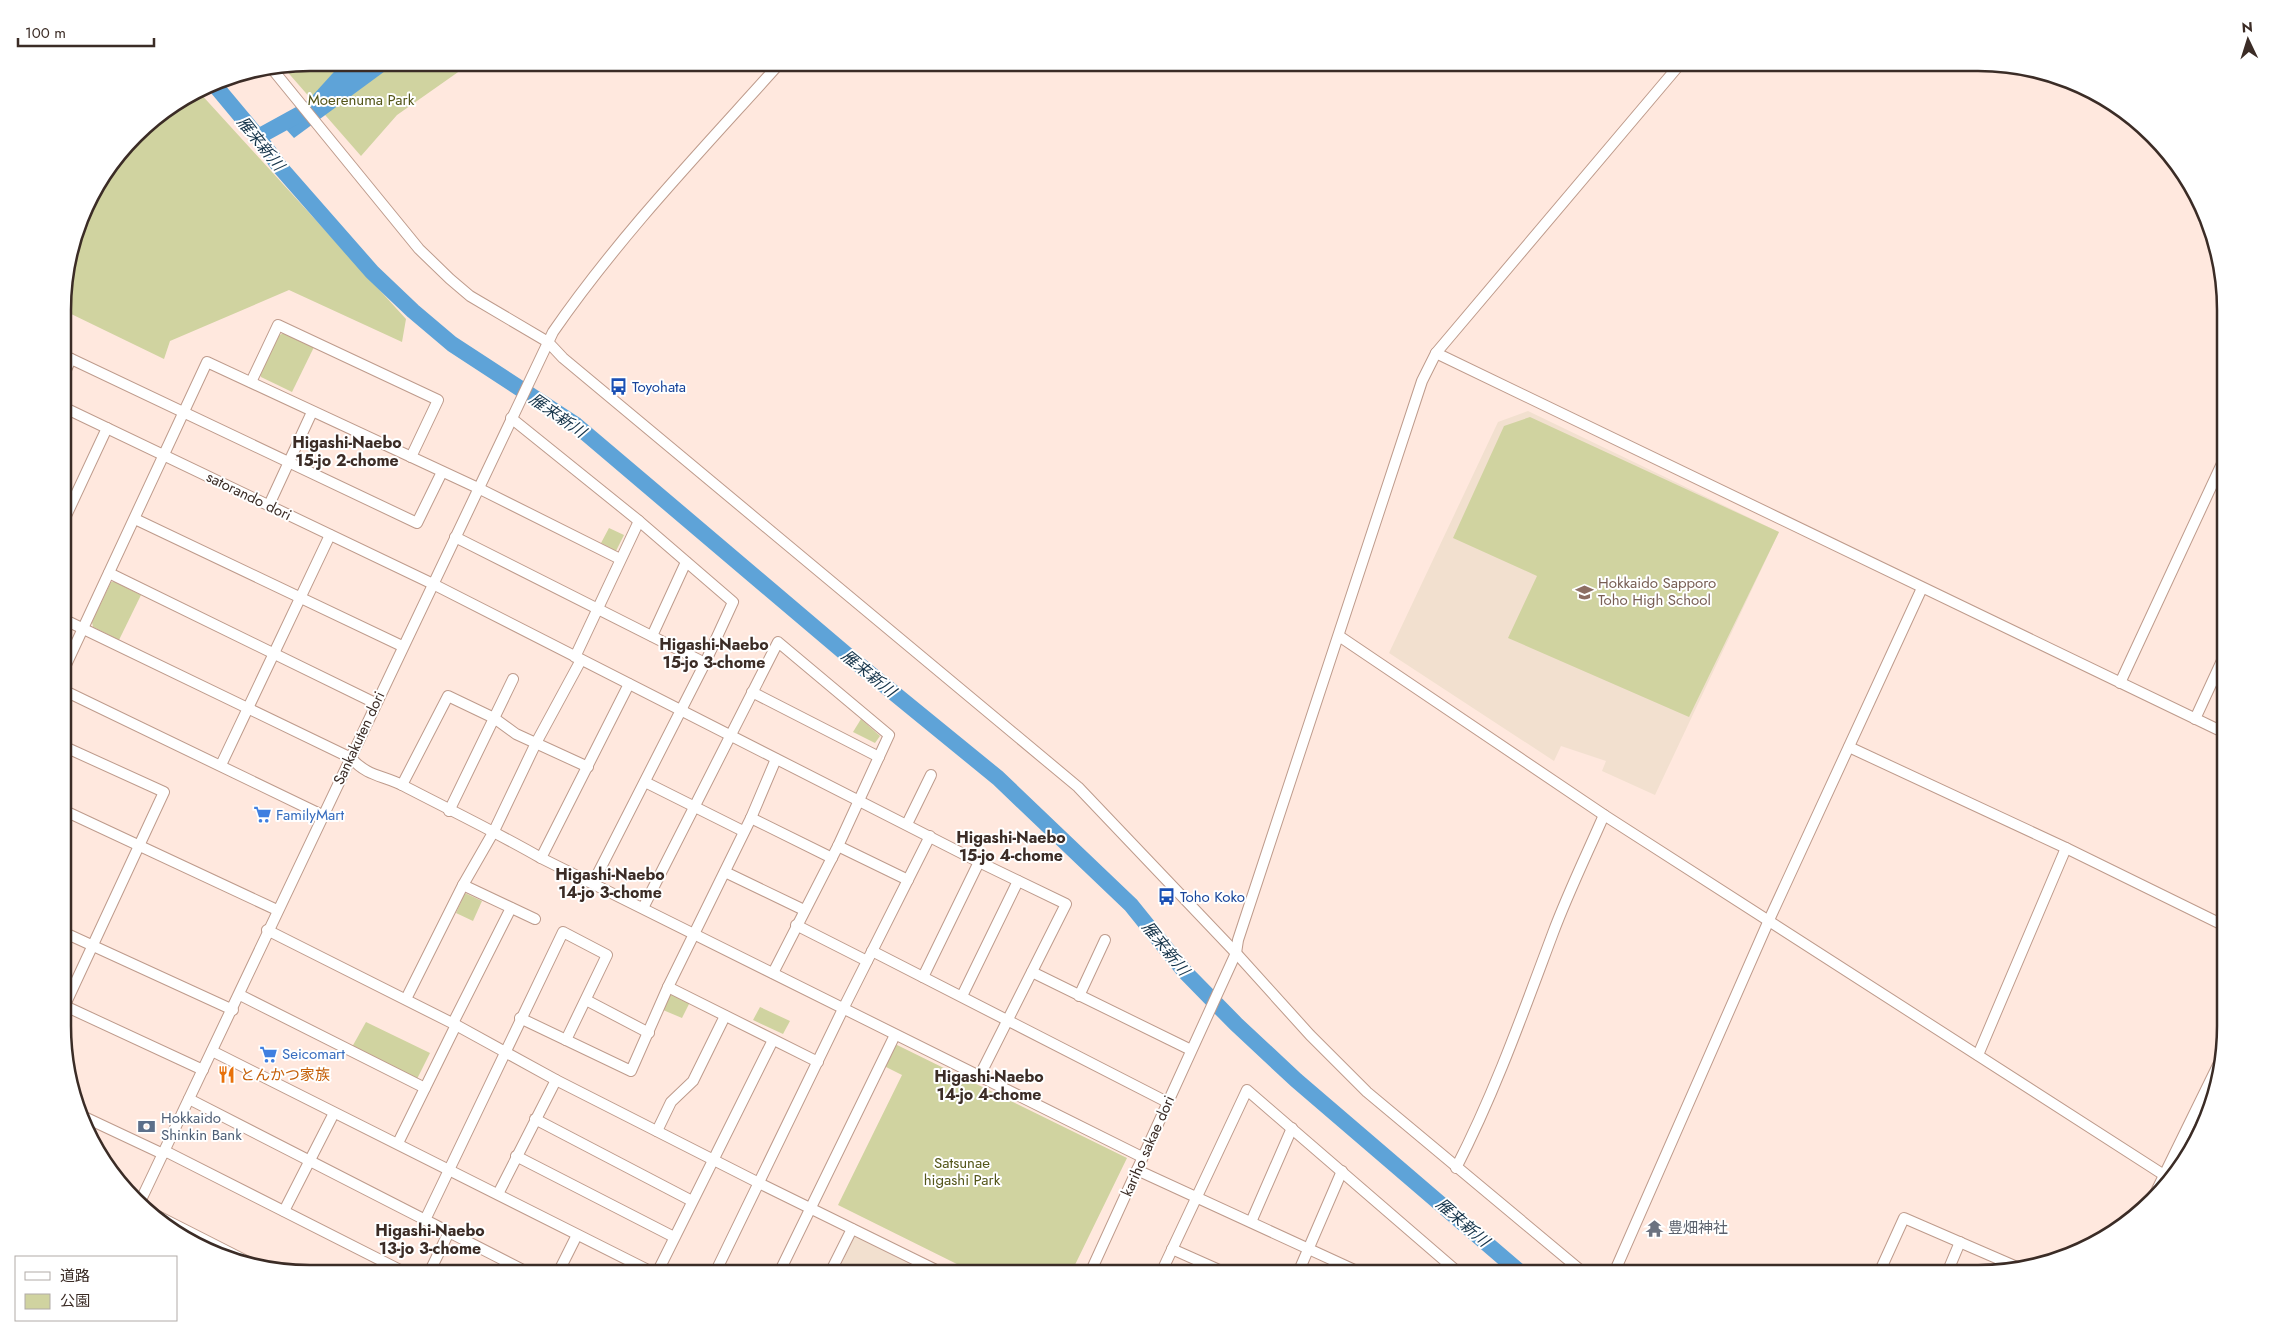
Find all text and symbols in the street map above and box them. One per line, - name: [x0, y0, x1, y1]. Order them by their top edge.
- scale bar: [18, 15, 154, 47]
- north arrow: [2223, 15, 2273, 65]
- text: N: [2241, 17, 2253, 37]
- text: 100 m: [25, 22, 66, 44]
- park label: Moerenuma Park: [308, 89, 415, 111]
- water label: 雁来新川: [232, 111, 291, 177]
- place label: Toyohata: [632, 376, 686, 398]
- bus stop icon: Toyohata: [608, 377, 628, 397]
- water label: 雁来新川: [525, 388, 592, 444]
- district label: Higashi-Naebo 15-jo 2-chome: [292, 431, 402, 472]
- street label: satorando dori: [203, 466, 295, 526]
- place label: Hokkaido Sapporo Toho High School: [1598, 572, 1716, 611]
- school or university icon: Hokkaido Sapporo Toho High School: [1574, 582, 1594, 602]
- district label: Higashi-Naebo 15-jo 3-chome: [659, 633, 769, 674]
- water label: 雁来新川: [837, 644, 902, 704]
- street label: Sankakuten dori: [328, 688, 390, 788]
- place label: FamilyMart: [276, 804, 344, 826]
- supermarket icon: FamilyMart: [252, 805, 272, 825]
- district label: Higashi-Naebo 15-jo 4-chome: [956, 826, 1066, 867]
- district label: Higashi-Naebo 14-jo 3-chome: [555, 863, 665, 904]
- place label: Toho Koko: [1180, 886, 1245, 908]
- bus stop icon: Toho Koko: [1156, 887, 1176, 907]
- water label: 雁来新川: [1137, 916, 1196, 982]
- place label: Seicomart: [282, 1043, 345, 1065]
- supermarket icon: Seicomart: [258, 1044, 278, 1064]
- place label: とんかつ家族: [240, 1064, 330, 1086]
- restaurant icon: とんかつ家族: [216, 1065, 236, 1085]
- district label: Higashi-Naebo 14-jo 4-chome: [934, 1065, 1044, 1106]
- street label: kariho sakae dori: [1116, 1092, 1180, 1200]
- place label: Hokkaido Shinkin Bank: [161, 1107, 242, 1146]
- bank icon: Hokkaido Shinkin Bank: [137, 1117, 157, 1137]
- park label: Satsunae higashi Park: [924, 1152, 1001, 1191]
- water label: 雁来新川: [1431, 1193, 1496, 1253]
- place label: 豊畑神社: [1668, 1217, 1728, 1239]
- temple icon: 豊畑神社: [1644, 1218, 1664, 1238]
- district label: Higashi-Naebo 13-jo 3-chome: [375, 1219, 485, 1260]
- legend: [15, 1256, 178, 1321]
- text: 道路: [60, 1265, 90, 1287]
- text: 公園: [60, 1290, 90, 1312]

